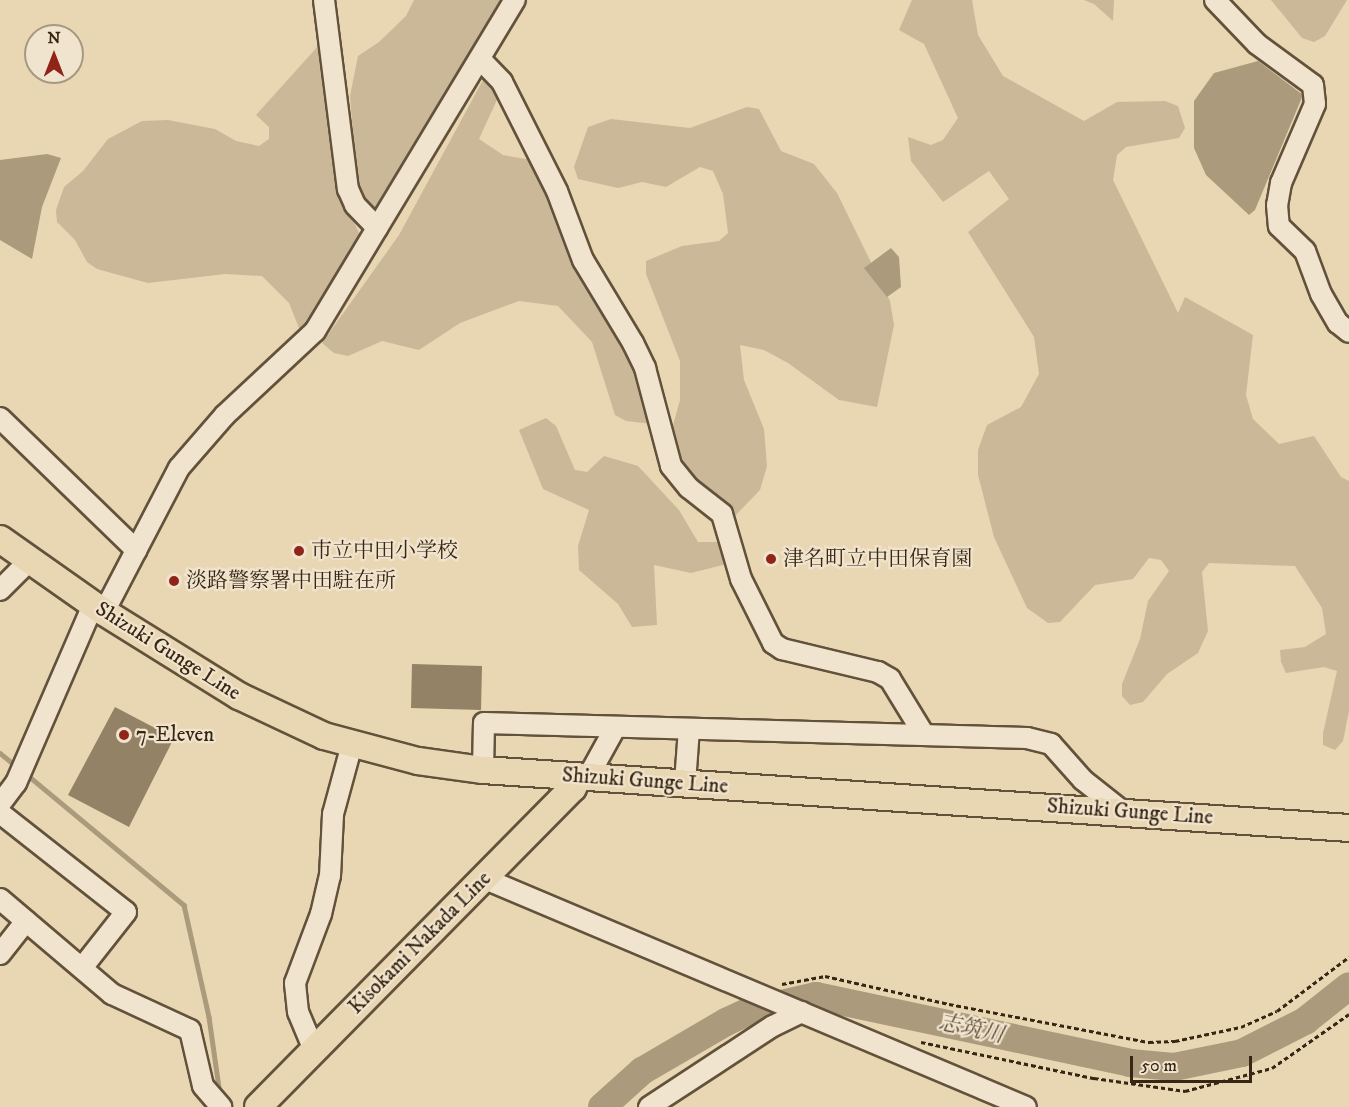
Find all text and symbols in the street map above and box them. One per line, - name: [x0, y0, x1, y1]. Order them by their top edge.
- north arrow: [24, 24, 84, 84]
- text: N: [47, 28, 61, 48]
- place label: 市立中田小学校: [311, 538, 458, 564]
- marker: 市立中田小学校: [292, 544, 306, 558]
- place label: 津名町立中田保育園: [783, 546, 972, 572]
- marker: 津名町立中田保育園: [764, 552, 778, 566]
- place label: 淡路警察署中田駐在所: [186, 568, 396, 594]
- marker: 淡路警察署中田駐在所: [167, 574, 181, 588]
- street label: Shizuki Gunge Line: [91, 596, 245, 706]
- place label: 7-Eleven: [136, 722, 214, 748]
- marker: 7-Eleven: [117, 728, 131, 742]
- street label: Shizuki Gunge Line: [561, 763, 729, 799]
- street label: Shizuki Gunge Line: [1046, 794, 1214, 830]
- street label: Kisokami Nakada Line: [343, 866, 497, 1020]
- water label: 志筑川: [936, 1009, 1006, 1049]
- scale bar: [1133, 1044, 1254, 1082]
- text: 50 m: [1141, 1055, 1177, 1077]

